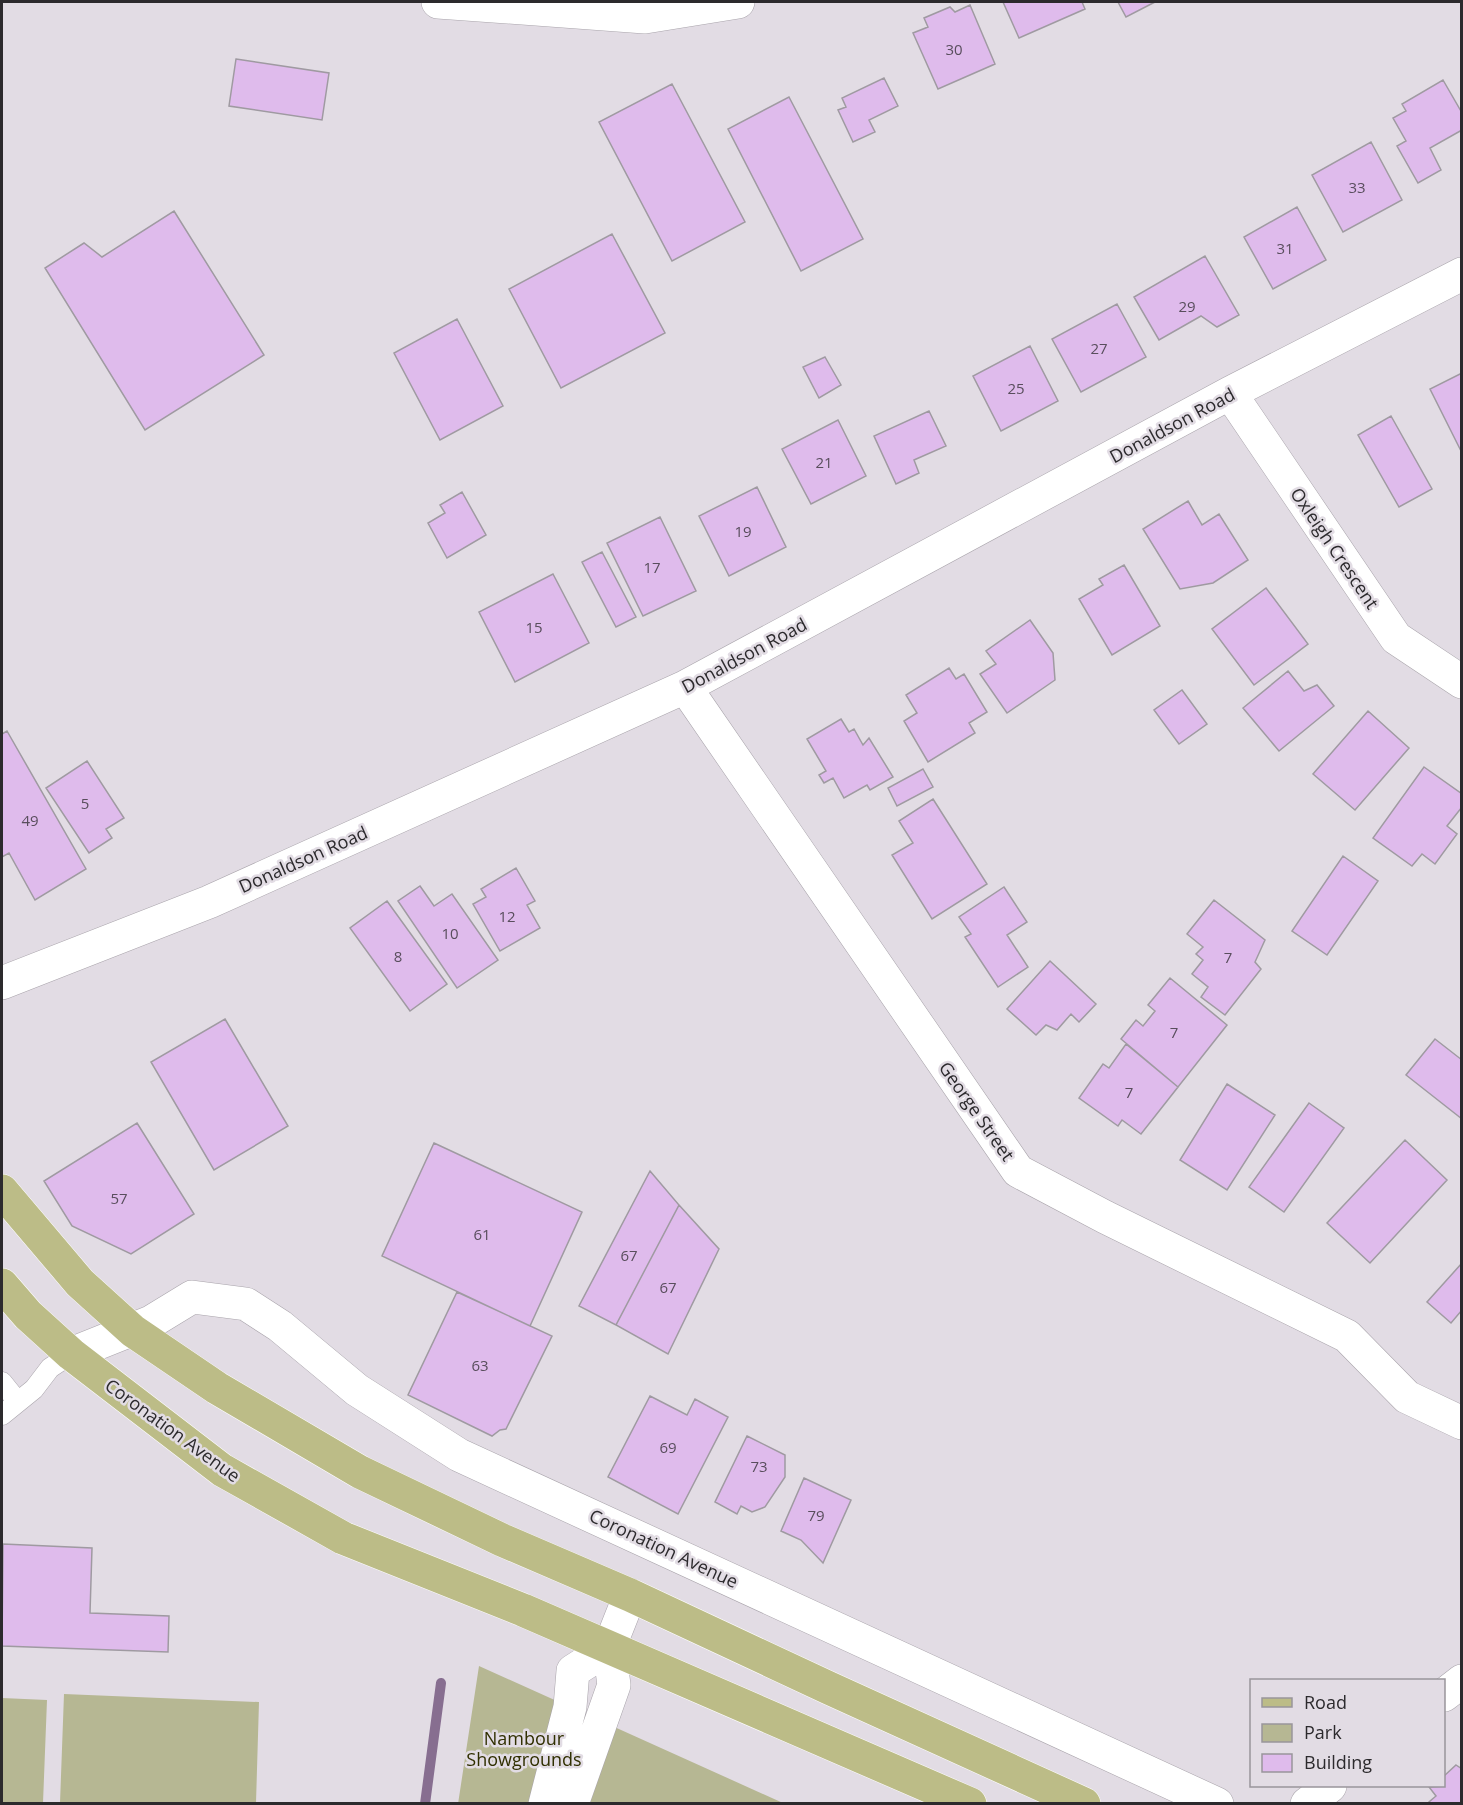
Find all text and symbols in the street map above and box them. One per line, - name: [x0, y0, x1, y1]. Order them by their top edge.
- house number: 30: [945, 39, 963, 59]
- house number: 33: [1348, 177, 1366, 197]
- house number: 31: [1276, 238, 1294, 258]
- house number: 29: [1178, 296, 1196, 316]
- house number: 27: [1090, 338, 1108, 358]
- house number: 25: [1007, 378, 1025, 398]
- street label: Donaldson Road: [1105, 382, 1239, 468]
- house number: 21: [815, 452, 833, 472]
- street label: Oxleigh Crescent: [1285, 483, 1385, 613]
- house number: 19: [734, 521, 752, 541]
- house number: 17: [643, 557, 661, 577]
- street label: Donaldson Road: [677, 612, 811, 698]
- house number: 15: [525, 617, 543, 637]
- house number: 5: [81, 793, 89, 813]
- house number: 49: [21, 810, 39, 830]
- street label: Donaldson Road: [235, 820, 371, 898]
- house number: 12: [498, 906, 516, 926]
- house number: 10: [441, 923, 459, 943]
- house number: 8: [394, 946, 402, 966]
- house number: 7: [1224, 947, 1232, 967]
- house number: 7: [1170, 1022, 1178, 1042]
- street label: George Street: [934, 1057, 1020, 1165]
- house number: 7: [1125, 1082, 1133, 1102]
- house number: 57: [110, 1188, 128, 1208]
- house number: 61: [473, 1224, 491, 1244]
- house number: 67: [620, 1245, 638, 1265]
- house number: 67: [659, 1277, 677, 1297]
- house number: 63: [471, 1355, 489, 1375]
- street label: Coronation Avenue: [101, 1373, 245, 1487]
- house number: 69: [659, 1437, 677, 1457]
- house number: 73: [750, 1456, 768, 1476]
- street label: Coronation Avenue: [586, 1503, 742, 1593]
- house number: 79: [807, 1505, 825, 1525]
- legend: [1250, 1679, 1445, 1787]
- text: Road: [1304, 1690, 1347, 1714]
- text: Park: [1304, 1720, 1342, 1744]
- park label: Nambour Showgrounds: [466, 1726, 582, 1771]
- text: Building: [1304, 1750, 1372, 1774]

